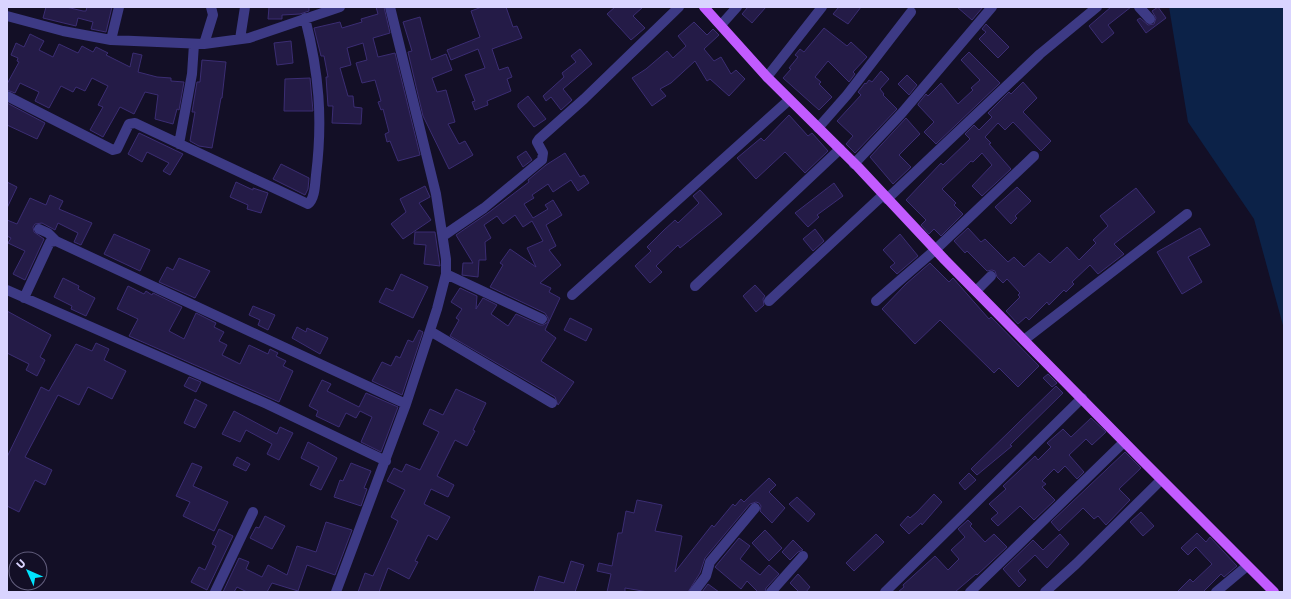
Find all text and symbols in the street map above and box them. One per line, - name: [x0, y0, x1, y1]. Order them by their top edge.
- north arrow: [8, 551, 48, 591]
- text: U: [13, 555, 29, 572]

